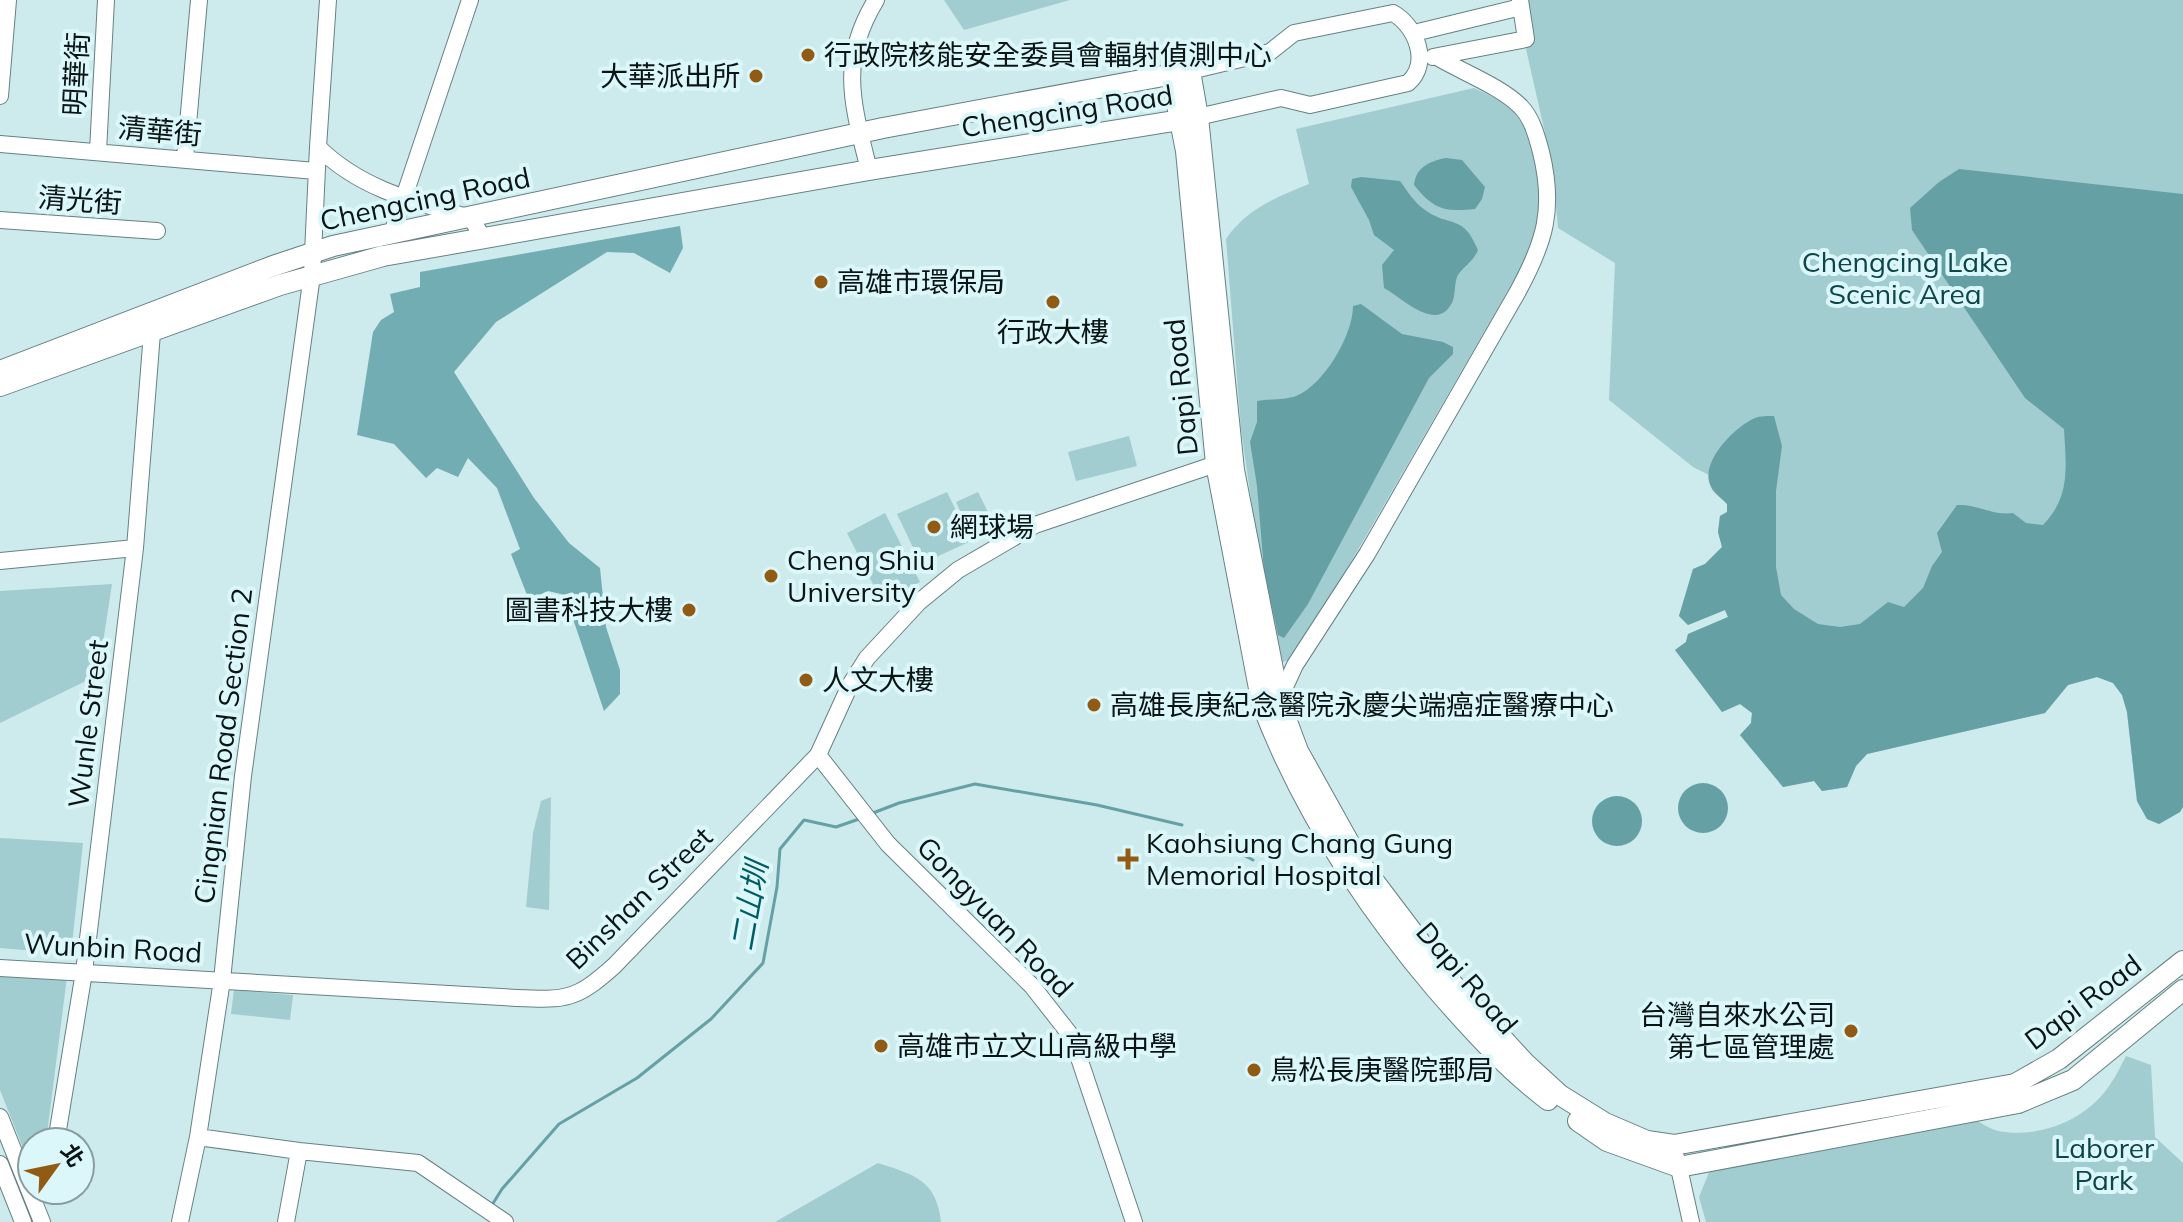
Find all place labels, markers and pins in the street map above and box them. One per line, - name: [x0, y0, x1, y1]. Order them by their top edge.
- place label: 行政院核能安全委員會輻射偵測中心: [824, 37, 1272, 72]
- marker: 行政院核能安全委員會輻射偵測中心: [799, 46, 817, 64]
- place label: 大華派出所: [600, 58, 740, 93]
- marker: 大華派出所: [747, 67, 765, 85]
- place label: 高雄市環保局: [837, 264, 1005, 299]
- marker: 高雄市環保局: [812, 273, 830, 291]
- marker: 行政大樓: [1044, 293, 1062, 311]
- place label: 行政大樓: [997, 314, 1109, 349]
- place label: 網球場: [950, 509, 1034, 544]
- marker: 網球場: [925, 518, 943, 536]
- place label: Cheng Shiu University: [787, 542, 935, 609]
- marker: Cheng Shiu University: [762, 567, 780, 585]
- place label: 圖書科技大樓: [505, 592, 673, 627]
- marker: 圖書科技大樓: [680, 601, 698, 619]
- place label: 人文大樓: [822, 662, 934, 697]
- marker: 人文大樓: [797, 671, 815, 689]
- place label: 高雄長庚紀念醫院永慶尖端癌症醫療中心: [1110, 687, 1614, 722]
- marker: 高雄長庚紀念醫院永慶尖端癌症醫療中心: [1085, 696, 1103, 714]
- place label: Kaohsiung Chang Gung Memorial Hospital: [1146, 825, 1453, 892]
- marker: Kaohsiung Chang Gung Memorial Hospital: [1117, 848, 1139, 870]
- place label: 台灣自來水公司 第七區管理處: [1639, 997, 1835, 1064]
- marker: 台灣自來水公司 第七區管理處: [1842, 1022, 1860, 1040]
- place label: 高雄市立文山高級中學: [897, 1028, 1177, 1063]
- marker: 高雄市立文山高級中學: [872, 1037, 890, 1055]
- place label: 鳥松長庚醫院郵局: [1270, 1052, 1494, 1087]
- marker: 鳥松長庚醫院郵局: [1245, 1061, 1263, 1079]

